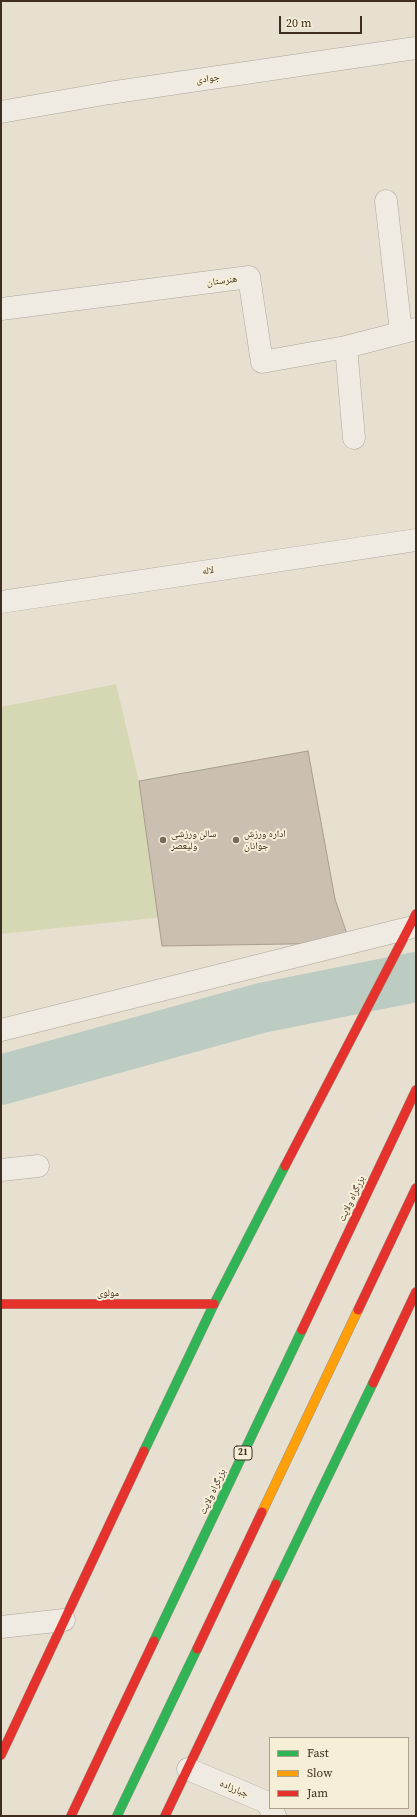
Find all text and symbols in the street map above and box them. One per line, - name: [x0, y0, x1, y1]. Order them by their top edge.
- scale bar: [281, 8, 364, 34]
- text: 20 m: [286, 15, 312, 31]
- street label: جوادی: [195, 71, 221, 87]
- street label: هنرستان: [206, 273, 238, 289]
- street label: لاله: [201, 564, 215, 578]
- place label: سالن ورزشی ولیعصر: [171, 828, 216, 852]
- place label: اداره ورزش جوانان: [244, 828, 286, 852]
- marker: سالن ورزشی ولیعصر: [158, 835, 168, 845]
- marker: اداره ورزش جوانان: [231, 835, 241, 845]
- street label: بزرگراه ولایت: [336, 1174, 368, 1224]
- street label: مولوی: [97, 1287, 119, 1299]
- road number: 21: [234, 1446, 252, 1460]
- street label: بزرگراه ولایت: [197, 1467, 229, 1517]
- legend: [269, 1737, 409, 1809]
- text: Fast: [307, 1745, 329, 1761]
- text: Slow: [307, 1765, 332, 1781]
- street label: جبارزاده: [218, 1778, 250, 1800]
- text: Jam: [307, 1785, 328, 1801]

